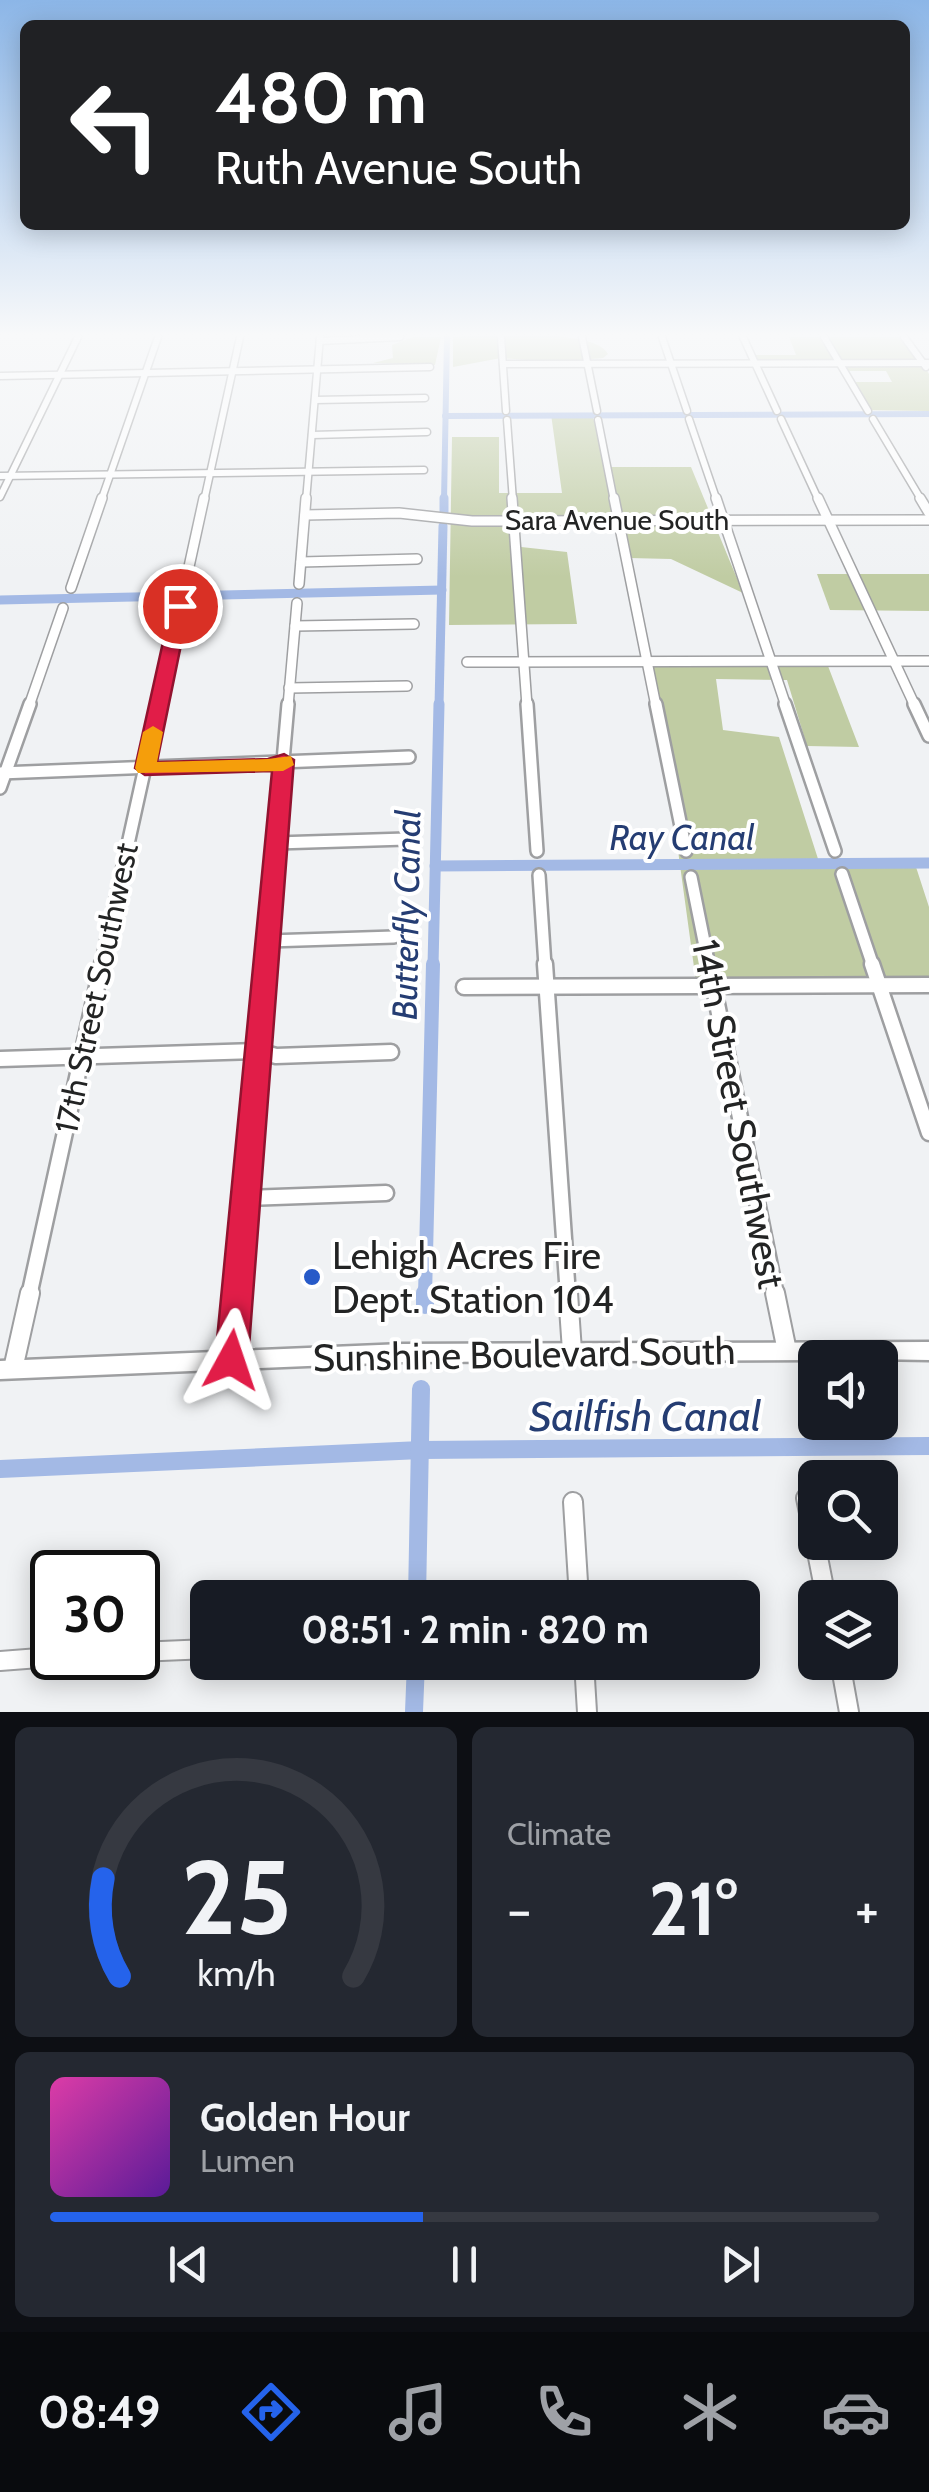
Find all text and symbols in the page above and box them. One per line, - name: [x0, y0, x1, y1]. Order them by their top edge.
- text: 480 m: [215, 55, 427, 141]
- icon: left: [50, 60, 180, 190]
- text: Ruth Avenue South: [215, 141, 582, 195]
- street label: Sara Avenue South: [505, 503, 729, 537]
- pin: [138, 564, 223, 649]
- icon: arrive: [153, 579, 208, 634]
- water label: Butterfly Canal: [383, 809, 429, 1020]
- water label: Ray Canal: [610, 816, 755, 859]
- street label: 17th Street Southwest: [46, 839, 146, 1137]
- street label: 14th Street Southwest: [682, 936, 796, 1292]
- place label: Lehigh Acres Fire Dept. Station 104: [332, 1232, 614, 1323]
- marker: Lehigh Acres Fire Dept. Station 104: [301, 1266, 323, 1288]
- position arrow: [179, 1308, 283, 1412]
- street label: Sunshine Boulevard South: [312, 1327, 736, 1381]
- map controls: [798, 1340, 898, 1680]
- button: sound: [798, 1340, 898, 1440]
- water label: Sailfish Canal: [529, 1390, 761, 1442]
- button: search: [798, 1460, 898, 1560]
- speed limit sign: 30: [30, 1550, 160, 1680]
- button: layers: [798, 1580, 898, 1680]
- text: 08:51 · 2 min · 820 m: [301, 1606, 649, 1653]
- text: Climate: [507, 1814, 611, 1853]
- text: 25: [181, 1834, 291, 1960]
- text: 21°: [648, 1863, 738, 1954]
- text: −: [507, 1876, 531, 1943]
- text: +: [855, 1876, 879, 1943]
- text: km/h: [197, 1952, 275, 1995]
- text: Golden Hour: [200, 2094, 410, 2141]
- text: Lumen: [200, 2141, 295, 2180]
- icon: previous: [161, 2237, 216, 2292]
- icon: pause: [437, 2237, 492, 2292]
- icon: next: [713, 2237, 768, 2292]
- icon: directions: [236, 2377, 306, 2447]
- icon: music: [383, 2377, 453, 2447]
- icon: phone: [529, 2377, 599, 2447]
- icon: climate: [675, 2377, 745, 2447]
- icon: car: [821, 2377, 891, 2447]
- text: 08:49: [38, 2385, 160, 2439]

